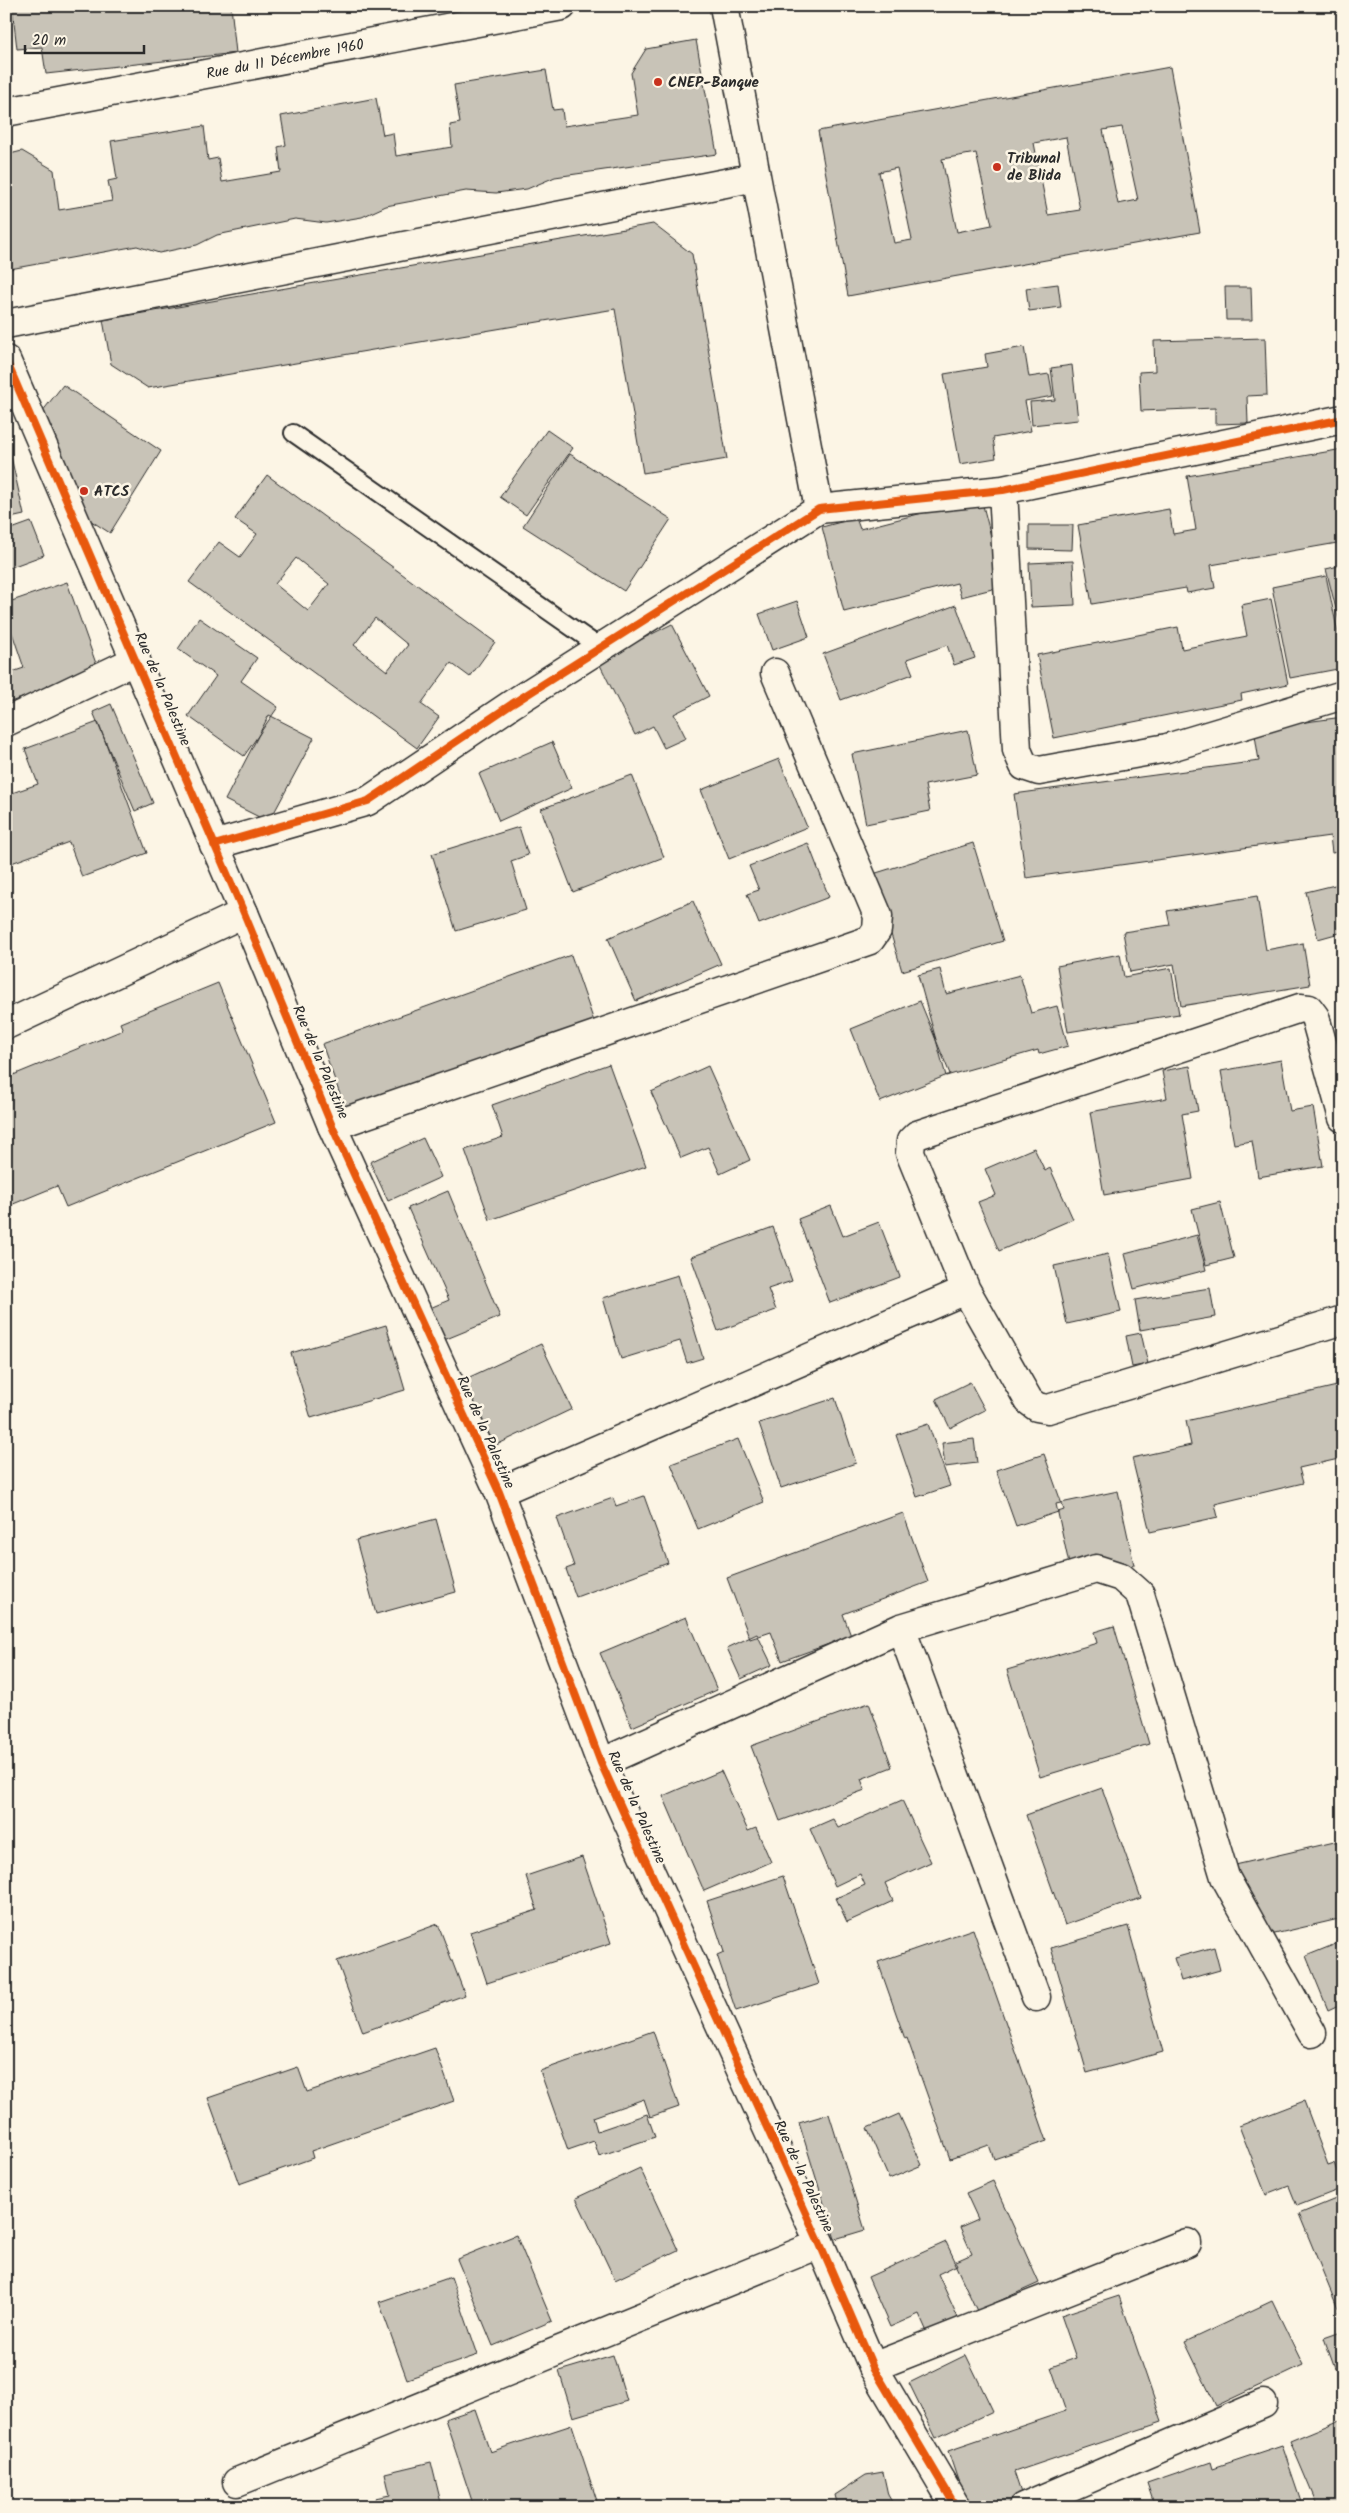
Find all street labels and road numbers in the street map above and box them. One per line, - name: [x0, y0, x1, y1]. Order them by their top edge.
- street label: Rue du 11 Décembre 1960: [204, 33, 367, 87]
- street label: Rue de la Palestine: [127, 629, 197, 750]
- street label: Rue de la Palestine: [285, 1002, 355, 1123]
- street label: Rue de la Palestine: [449, 1372, 521, 1493]
- street label: Rue de la Palestine: [600, 1747, 672, 1868]
- street label: Rue de la Palestine: [766, 2116, 840, 2237]

